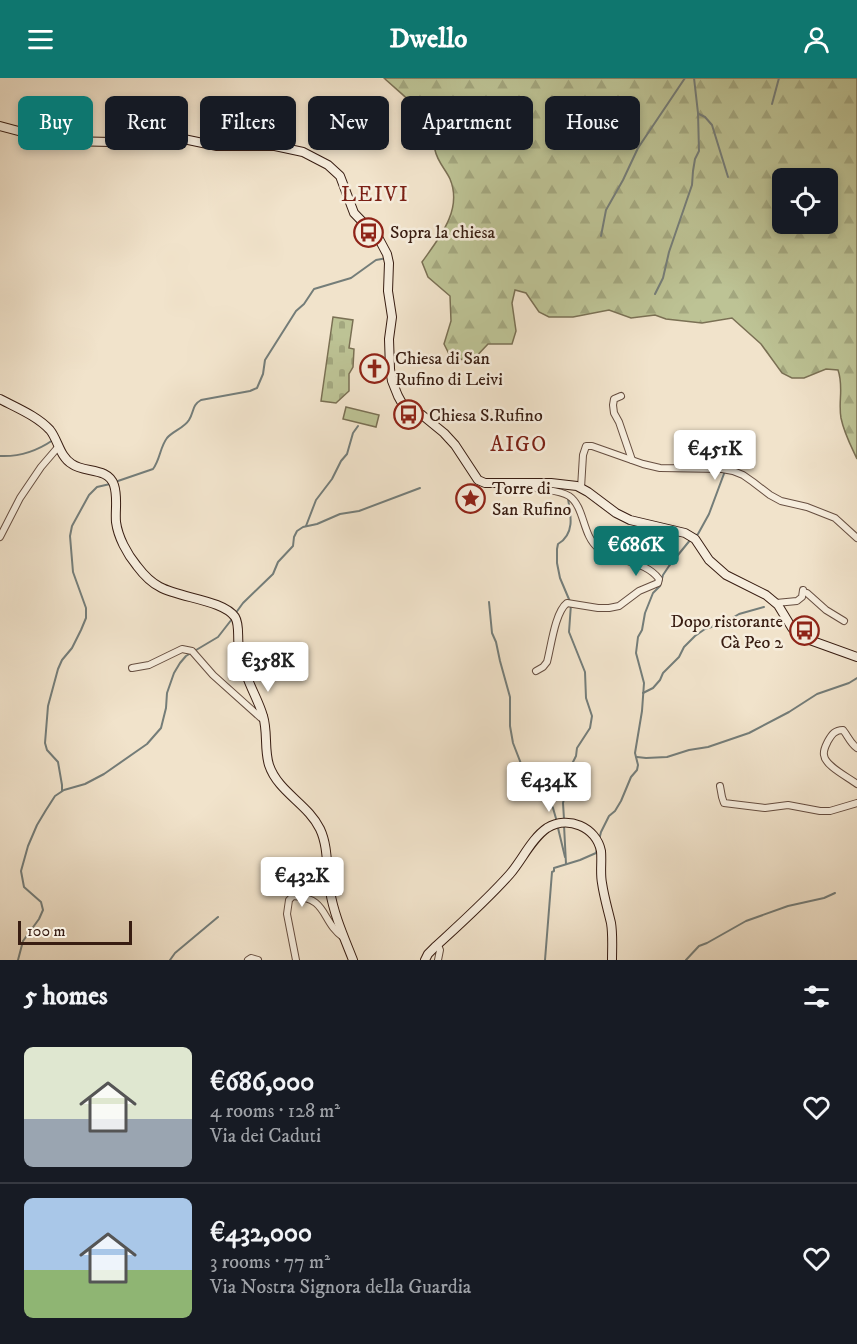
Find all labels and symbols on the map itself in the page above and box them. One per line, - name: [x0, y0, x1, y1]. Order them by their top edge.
- district label: LEIVI: [341, 182, 409, 208]
- bus stop icon: Sopra la chiesa: [353, 216, 385, 248]
- place label: Sopra la chiesa: [390, 222, 496, 244]
- place label: Chiesa di San Rufino di Leivi: [395, 348, 503, 391]
- church icon: Chiesa di San Rufino di Leivi: [358, 352, 390, 384]
- bus stop icon: Chiesa S.Rufino: [392, 399, 424, 431]
- place label: Chiesa S.Rufino: [429, 405, 543, 427]
- pin: €451K: [673, 430, 757, 481]
- district label: AIGO: [490, 432, 548, 458]
- place label: Torre di San Rufino: [492, 478, 572, 521]
- place icon: Torre di San Rufino: [455, 482, 487, 514]
- pin: €686K: [594, 526, 678, 577]
- place label: Dopo ristorante Cà Peo 2: [671, 611, 783, 654]
- bus stop icon: Dopo ristorante Cà Peo 2: [788, 615, 820, 647]
- pin: €358K: [226, 642, 310, 693]
- pin: €434K: [507, 762, 591, 813]
- pin: €432K: [260, 857, 344, 908]
- scale bar: [18, 918, 132, 946]

